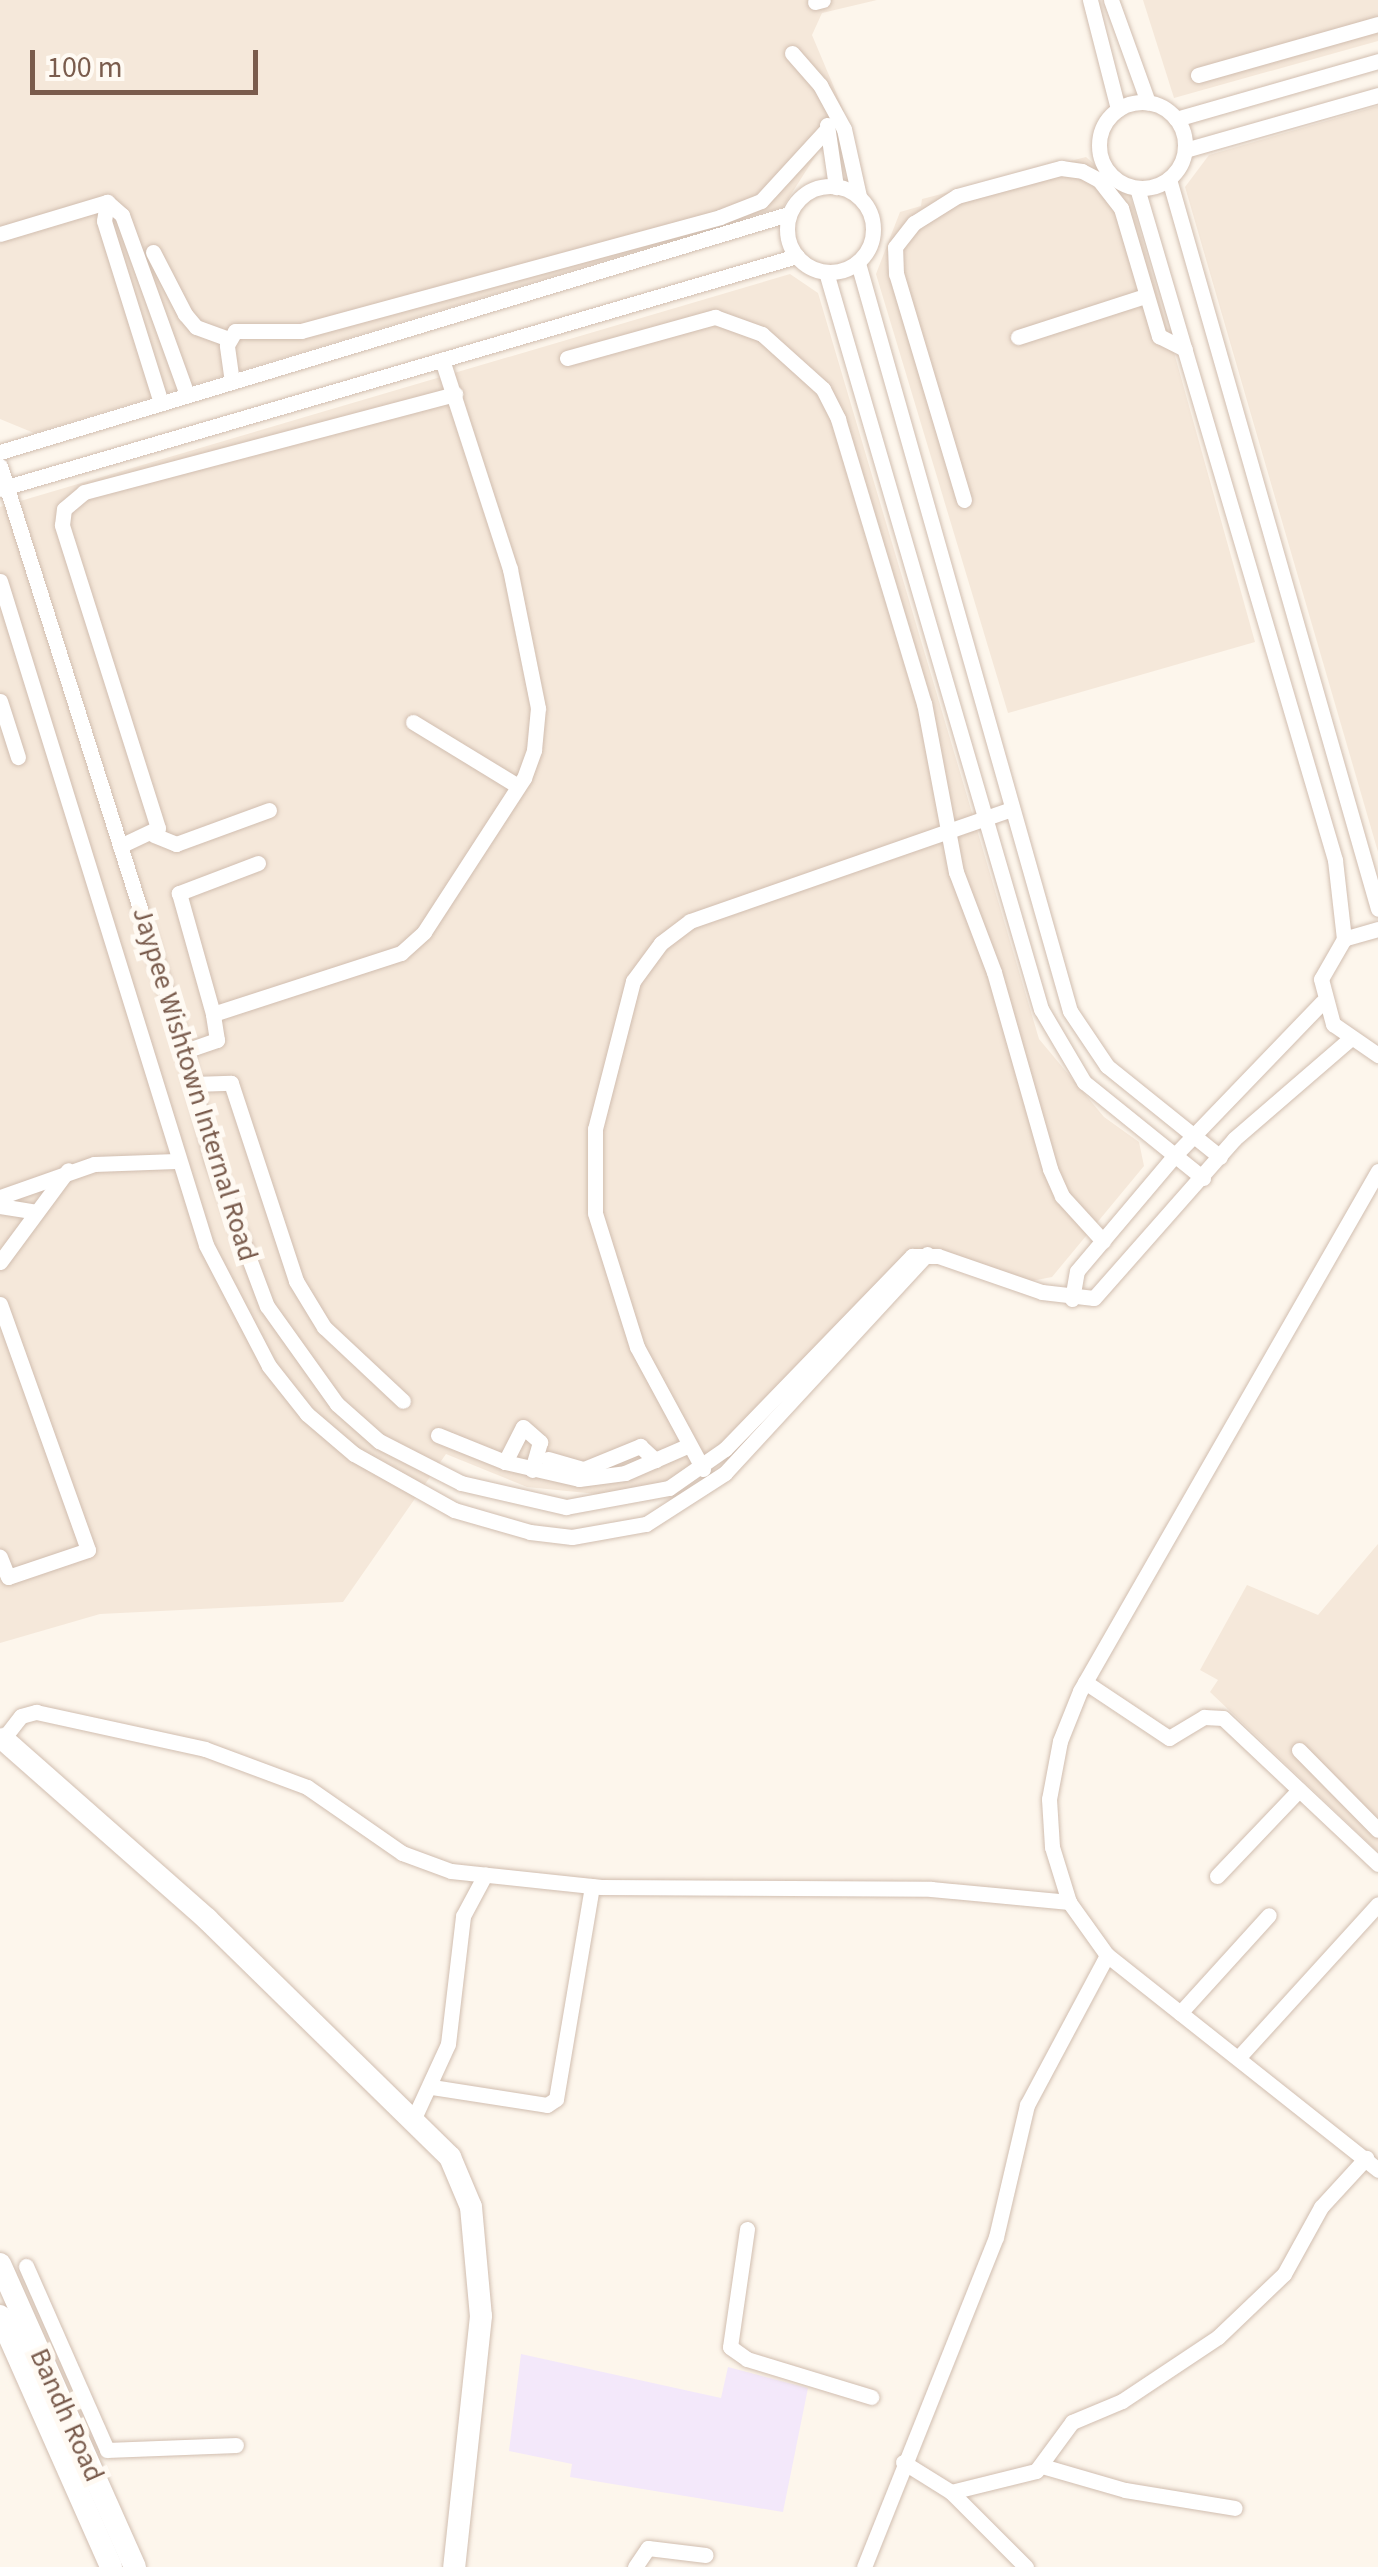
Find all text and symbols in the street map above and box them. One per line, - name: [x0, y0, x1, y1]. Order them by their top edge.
- scale bar: [35, 30, 262, 92]
- text: 100 m: [47, 46, 123, 89]
- street label: Jaypee Wishtown Internal Road: [125, 903, 265, 1265]
- street label: Bandh Road: [23, 2343, 111, 2487]

